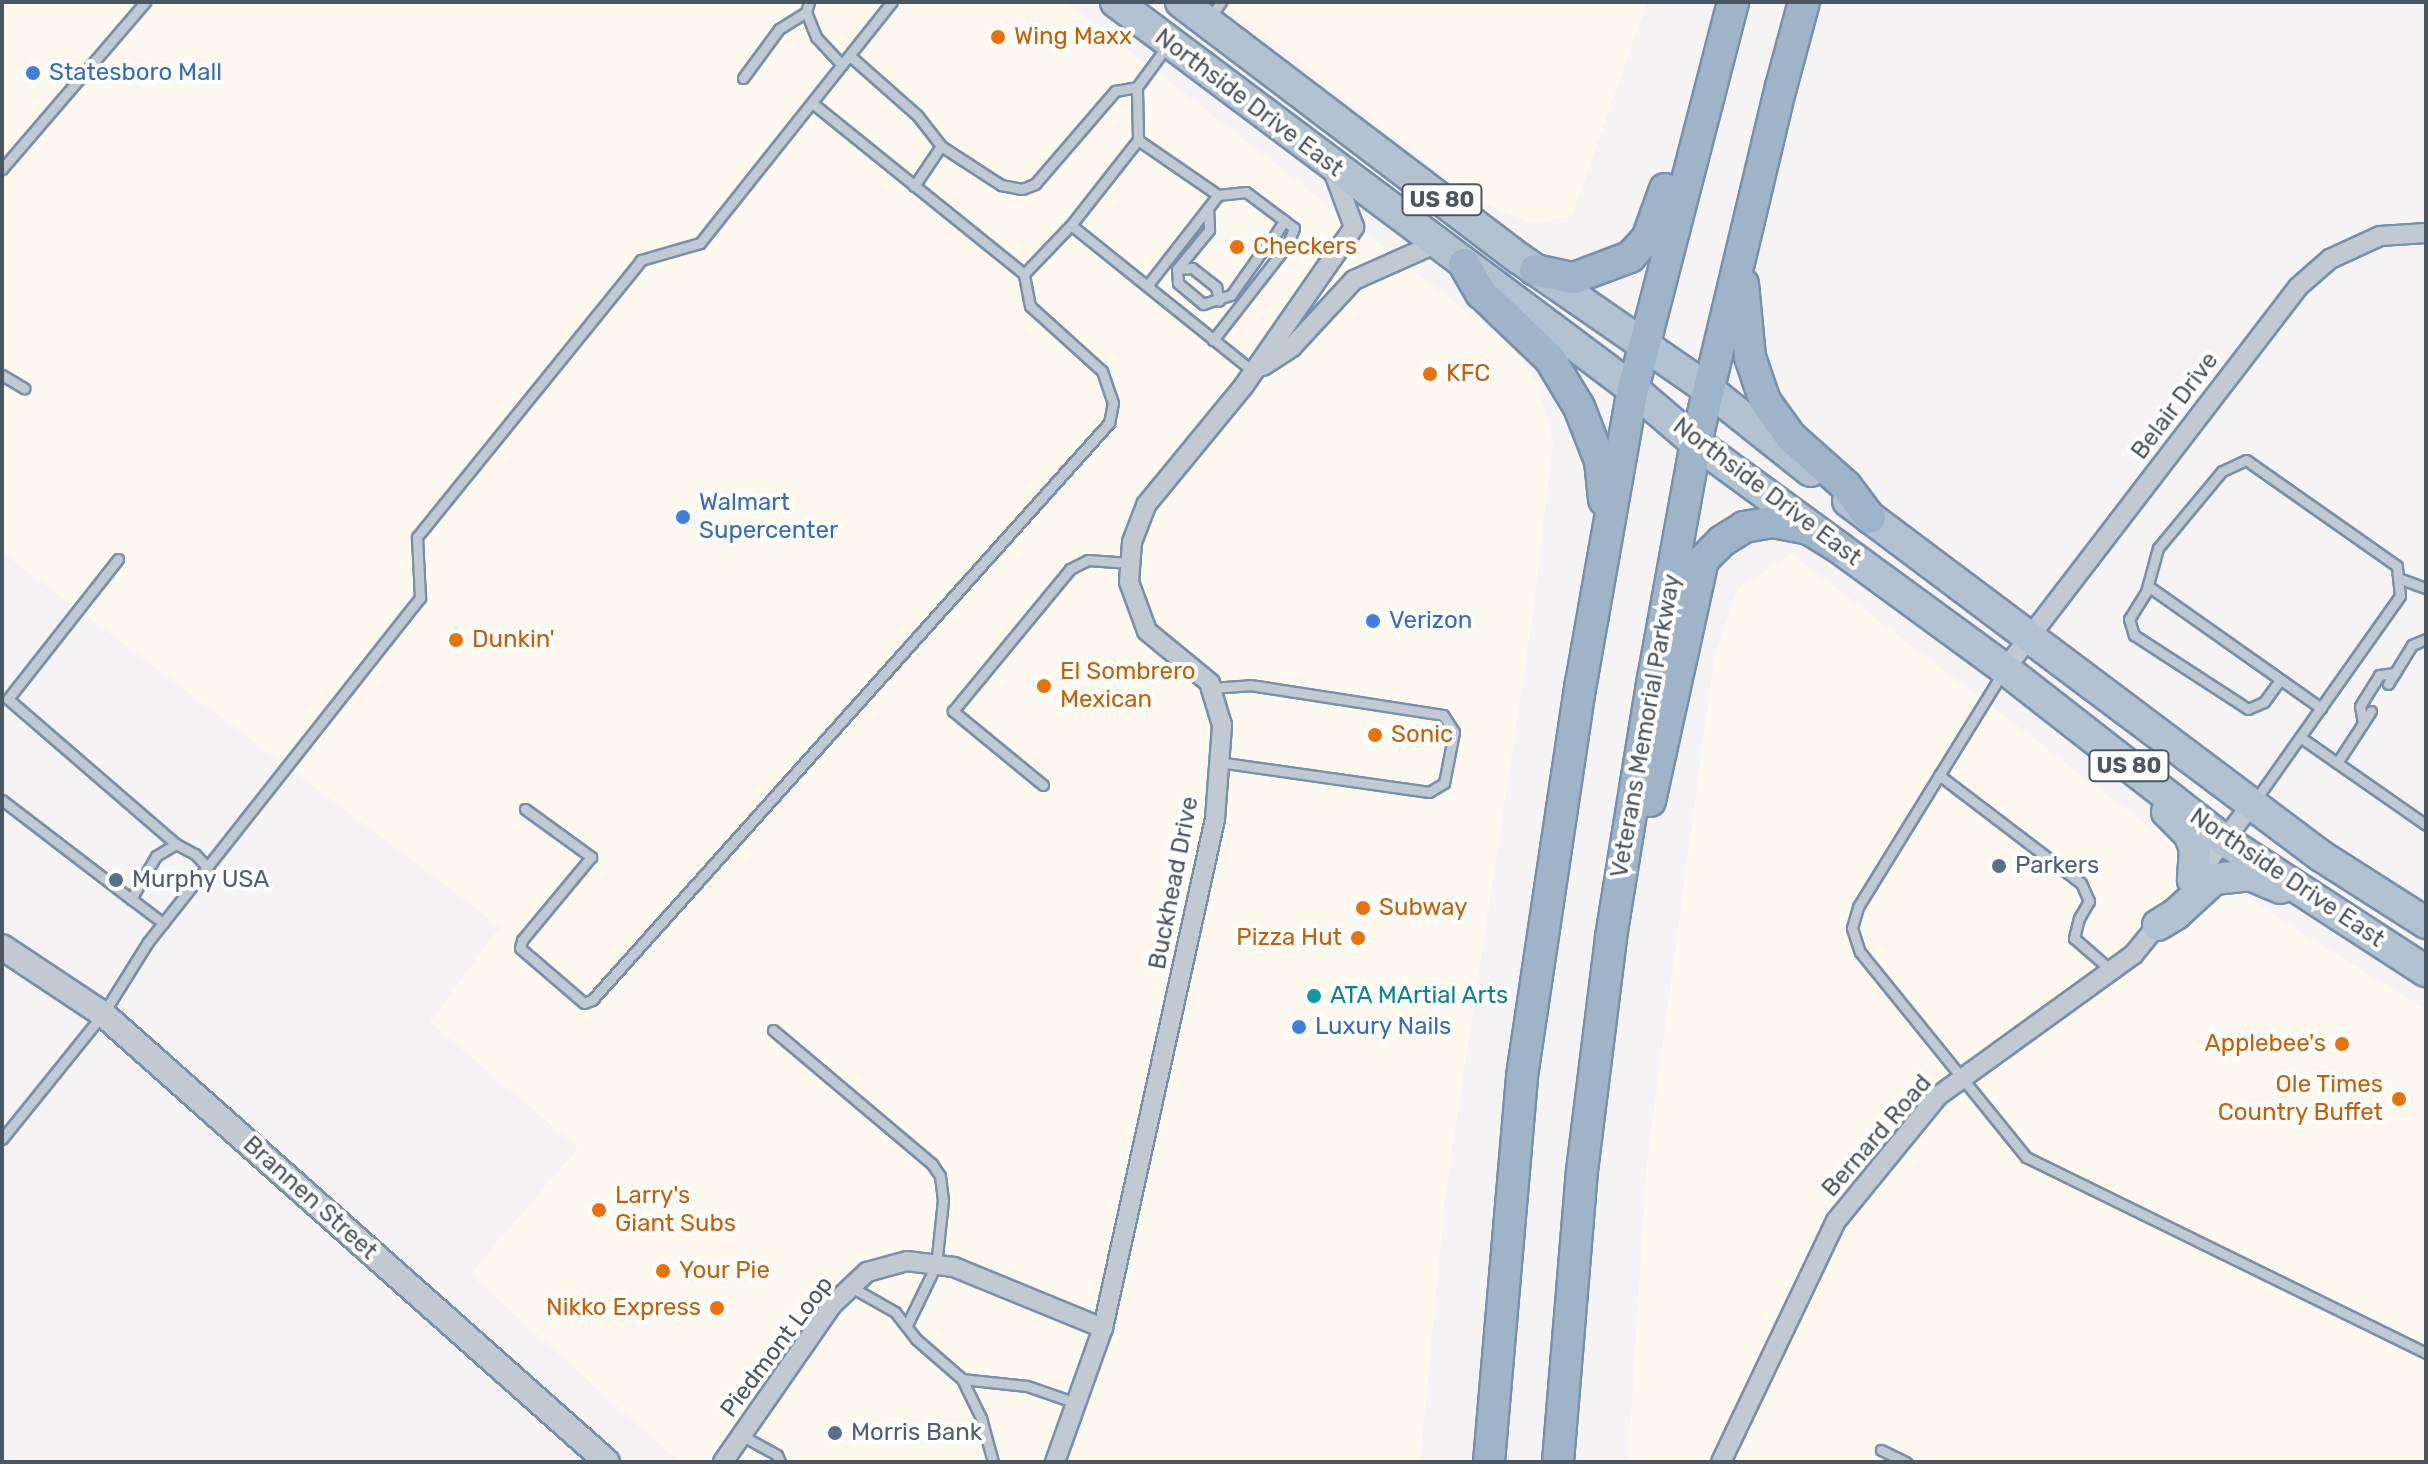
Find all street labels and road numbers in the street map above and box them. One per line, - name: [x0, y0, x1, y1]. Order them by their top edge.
- street label: Northside Drive East: [1149, 23, 1349, 183]
- road number: US 80: [1400, 182, 1484, 218]
- street label: Belair Drive: [2125, 347, 2225, 465]
- street label: Northside Drive East: [1667, 412, 1867, 572]
- street label: Veterans Memorial Parkway: [1605, 572, 1687, 880]
- road number: US 80: [2087, 748, 2171, 784]
- street label: Buckhead Drive: [1143, 794, 1205, 972]
- street label: Northside Drive East: [2184, 802, 2390, 954]
- street label: Bernard Road: [1816, 1069, 1938, 1203]
- street label: Brannen Street: [237, 1130, 383, 1266]
- street label: Piedmont Loop: [715, 1271, 839, 1423]

